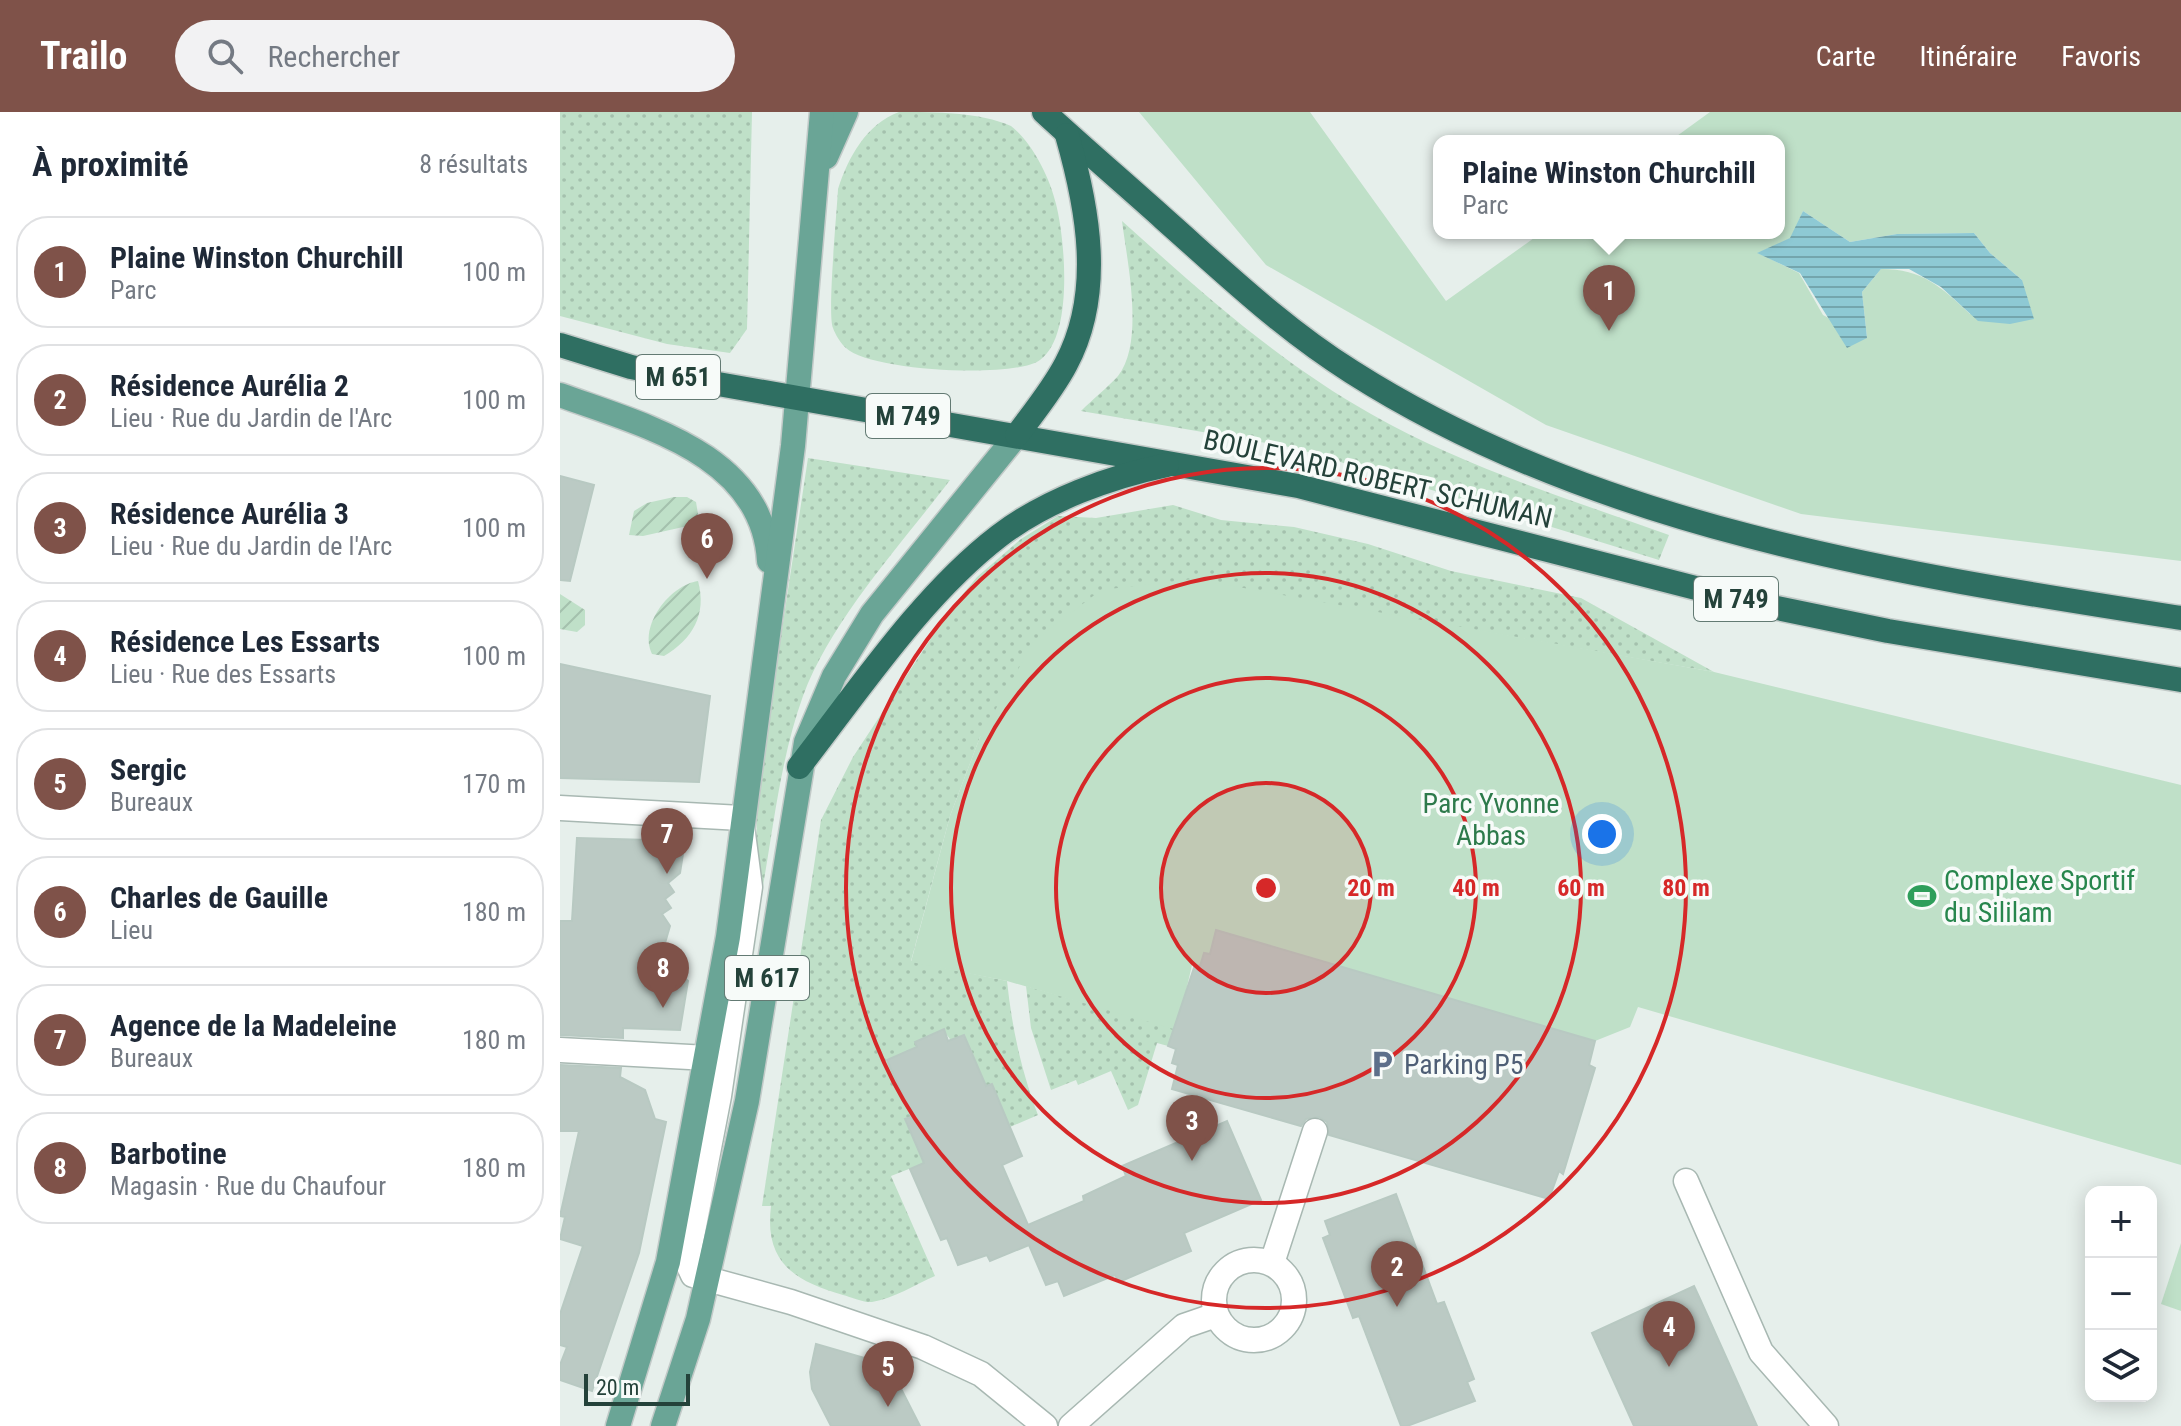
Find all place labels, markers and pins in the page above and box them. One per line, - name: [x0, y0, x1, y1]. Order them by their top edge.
- pin: 1: [1583, 265, 1635, 331]
- pin: 6: [681, 513, 733, 579]
- pin: 7: [641, 808, 693, 874]
- place label: Complexe Sportif du Sililam: [1944, 864, 2135, 929]
- centre of rings: [1252, 874, 1280, 902]
- sports icon: Complexe Sportif du Sililam: [1907, 881, 1937, 911]
- pin: 8: [637, 942, 689, 1008]
- place label: Parking P5: [1404, 1048, 1524, 1081]
- parking icon: Parking P5: [1367, 1049, 1397, 1079]
- pin: 3: [1166, 1095, 1218, 1161]
- pin: 2: [1371, 1241, 1423, 1307]
- pin: 4: [1643, 1301, 1695, 1367]
- pin: 5: [862, 1341, 914, 1407]

